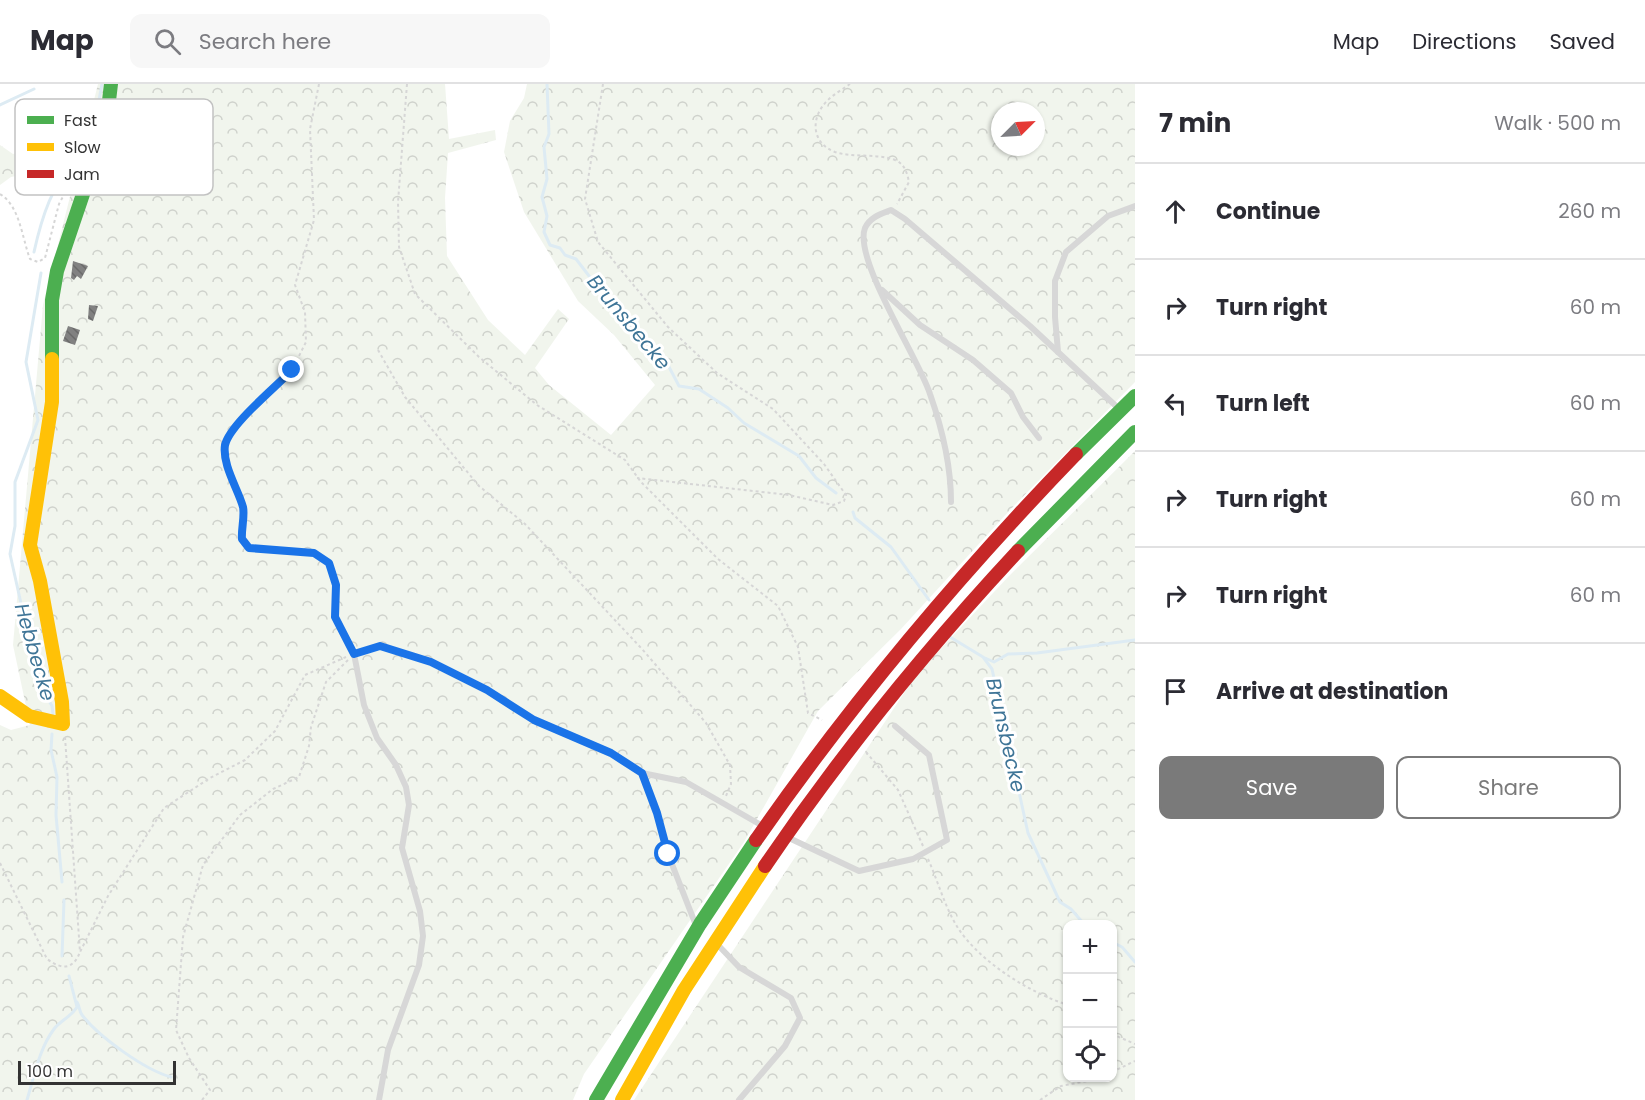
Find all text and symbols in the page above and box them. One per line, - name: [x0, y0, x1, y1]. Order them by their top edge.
- search box: [130, 14, 550, 68]
- text: Map: [30, 21, 94, 60]
- icon: search: [151, 25, 184, 58]
- text: Search here: [199, 26, 331, 57]
- text: Map: [1333, 27, 1379, 56]
- text: Directions: [1412, 27, 1516, 56]
- text: Saved: [1549, 27, 1615, 56]
- legend: [15, 99, 213, 195]
- north arrow: [991, 102, 1045, 156]
- text: 7 min: [1159, 105, 1231, 141]
- text: Fast: [64, 109, 97, 132]
- text: Walk · 500 m: [1494, 109, 1621, 137]
- text: Slow: [64, 136, 101, 159]
- text: Jam: [64, 163, 100, 186]
- icon: ahead: [1159, 195, 1192, 228]
- text: Continue: [1216, 196, 1320, 227]
- text: 260 m: [1558, 197, 1621, 225]
- water label: Brunsbecke: [581, 268, 677, 376]
- icon: right: [1159, 291, 1192, 324]
- text: Turn right: [1216, 292, 1327, 323]
- text: 60 m: [1570, 293, 1621, 321]
- route end: [278, 356, 304, 382]
- icon: left: [1159, 387, 1192, 420]
- text: Turn left: [1216, 388, 1310, 419]
- text: 60 m: [1570, 389, 1621, 417]
- icon: right: [1159, 483, 1192, 516]
- text: Turn right: [1216, 484, 1327, 515]
- text: 60 m: [1570, 485, 1621, 513]
- icon: right: [1159, 579, 1192, 612]
- text: Turn right: [1216, 580, 1327, 611]
- text: 60 m: [1570, 581, 1621, 609]
- water label: Hebbecke: [8, 600, 62, 704]
- water label: Brunsbecke: [979, 675, 1033, 795]
- icon: arrive: [1159, 675, 1192, 708]
- text: Arrive at destination: [1216, 676, 1448, 707]
- button: Save: [1159, 756, 1384, 819]
- button: Share: [1396, 756, 1621, 819]
- route start: [654, 840, 680, 866]
- map controls: [1063, 920, 1117, 1082]
- button: +: [1063, 920, 1117, 974]
- button: −: [1063, 974, 1117, 1028]
- button: locate: [1063, 1028, 1117, 1082]
- scale bar: [18, 1058, 176, 1086]
- text: 100 m: [27, 1060, 73, 1083]

